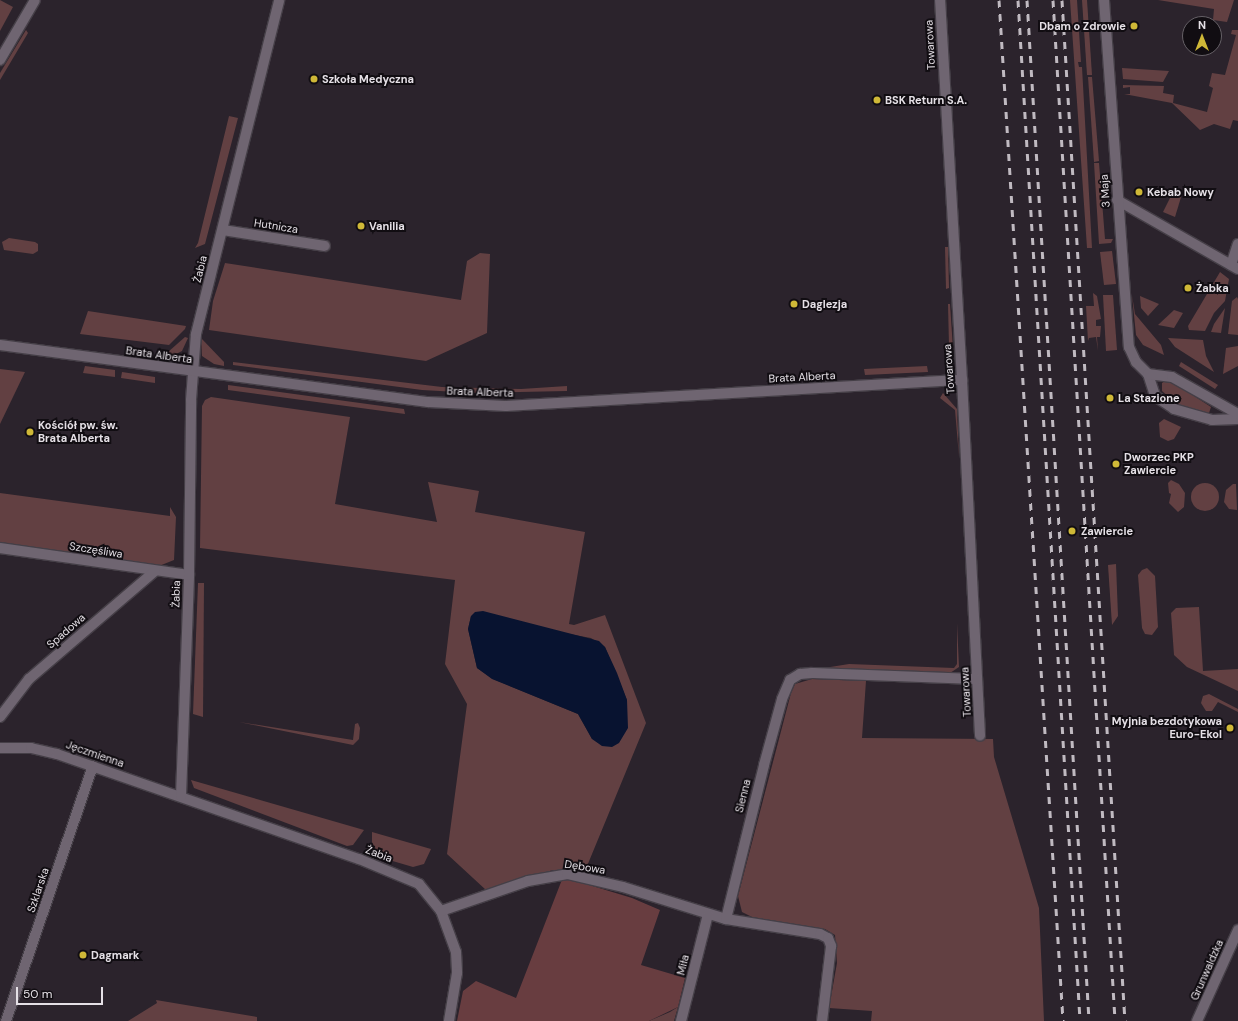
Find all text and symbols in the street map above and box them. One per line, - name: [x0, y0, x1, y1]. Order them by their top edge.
- north arrow: [1182, 16, 1222, 56]
- text: N: [1198, 18, 1206, 32]
- place label: Dbam o Zdrowie: [1039, 19, 1126, 33]
- street label: Towarowa: [922, 20, 938, 70]
- marker: Dbam o Zdrowie: [1129, 21, 1139, 31]
- place label: Szkoła Medyczna: [322, 72, 414, 86]
- marker: Szkoła Medyczna: [309, 74, 319, 84]
- place label: BSK Return S.A.: [885, 93, 967, 107]
- marker: BSK Return S.A.: [872, 95, 882, 105]
- street label: 3 Maja: [1097, 174, 1113, 208]
- place label: Kebab Nowy: [1147, 185, 1214, 199]
- marker: Kebab Nowy: [1134, 187, 1144, 197]
- street label: Hutnicza: [253, 216, 299, 236]
- place label: Vanilia: [369, 219, 405, 233]
- marker: Vanilia: [356, 221, 366, 231]
- street label: Żabia: [190, 254, 210, 284]
- place label: Żabka: [1196, 281, 1229, 295]
- marker: Żabka: [1183, 283, 1193, 293]
- place label: Daglezja: [802, 297, 847, 311]
- marker: Daglezja: [789, 299, 799, 309]
- street label: Brata Alberta: [125, 344, 193, 366]
- street label: Towarowa: [941, 344, 957, 394]
- street label: Brata Alberta: [768, 369, 836, 385]
- street label: Brata Alberta: [446, 384, 514, 400]
- place label: La Stazione: [1118, 391, 1180, 405]
- marker: La Stazione: [1105, 393, 1115, 403]
- place label: Kościół pw. św. Brata Alberta: [38, 419, 118, 445]
- marker: Kościół pw. św. Brata Alberta: [25, 427, 35, 437]
- place label: Dworzec PKP Zawiercie: [1124, 451, 1194, 477]
- marker: Dworzec PKP Zawiercie: [1111, 459, 1121, 469]
- place label: Zawiercie: [1081, 524, 1133, 538]
- marker: Zawiercie: [1066, 525, 1078, 537]
- street label: Szczęśliwa: [68, 539, 124, 561]
- street label: Żabia: [169, 580, 183, 608]
- street label: Spadowa: [44, 611, 88, 651]
- street label: Towarowa: [958, 667, 974, 717]
- place label: Myjnia bezdotykowa Euro-Ekol: [1112, 715, 1222, 741]
- marker: Myjnia bezdotykowa Euro-Ekol: [1225, 723, 1235, 733]
- street label: Jęczmienna: [64, 738, 126, 770]
- street label: Sienna: [732, 778, 754, 814]
- street label: Żabia: [364, 843, 394, 865]
- street label: Dębowa: [564, 857, 606, 877]
- street label: Szklarska: [24, 866, 52, 914]
- street label: Grunwaldzka: [1188, 938, 1226, 1002]
- place label: Dagmark: [91, 948, 139, 962]
- marker: Dagmark: [78, 950, 88, 960]
- street label: Miła: [674, 953, 692, 977]
- scale bar: [18, 979, 105, 1005]
- text: 50 m: [23, 986, 52, 1002]

